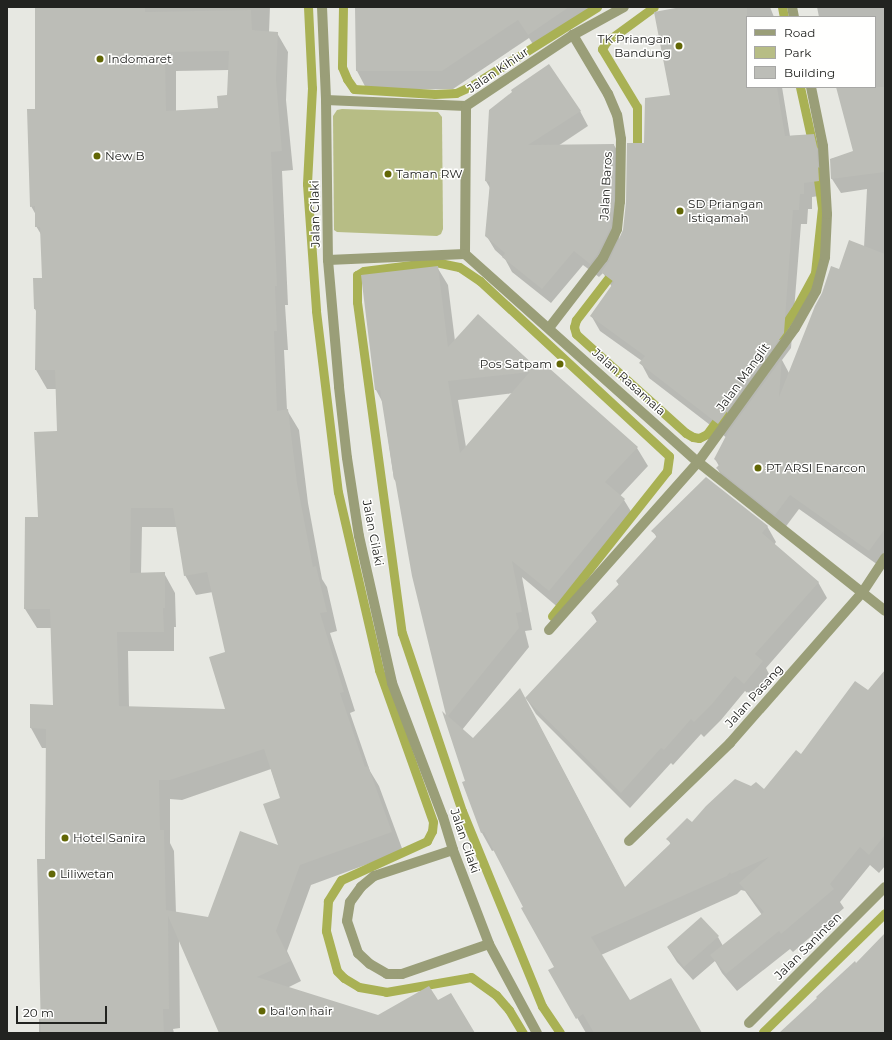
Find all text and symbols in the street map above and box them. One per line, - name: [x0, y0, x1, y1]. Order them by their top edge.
- legend: [746, 16, 876, 88]
- text: Road: [784, 25, 815, 40]
- place label: TK Priangan Bandung: [598, 32, 671, 60]
- marker: TK Priangan Bandung: [674, 41, 684, 51]
- street label: Jalan Kihiur: [465, 44, 531, 96]
- text: Park: [784, 45, 811, 60]
- place label: Indomaret: [108, 52, 172, 66]
- marker: Indomaret: [95, 54, 105, 64]
- text: Building: [784, 65, 835, 80]
- place label: New B: [105, 149, 145, 163]
- marker: New B: [92, 151, 102, 161]
- street label: Jalan Baros: [597, 151, 615, 221]
- place label: Taman RW: [396, 167, 463, 181]
- marker: Taman RW: [383, 169, 393, 179]
- street label: Jalan Cilaki: [307, 180, 323, 248]
- place label: SD Priangan Istiqamah: [688, 197, 763, 225]
- marker: SD Priangan Istiqamah: [675, 206, 685, 216]
- street label: Jalan Manglit: [713, 340, 773, 414]
- street label: Jalan Rasamala: [589, 345, 669, 419]
- place label: Pos Satpam: [480, 357, 552, 371]
- marker: Pos Satpam: [555, 359, 565, 369]
- place label: PT ARSI Enarcon: [766, 461, 866, 475]
- marker: PT ARSI Enarcon: [753, 463, 763, 473]
- street label: Jalan Cilaki: [360, 499, 386, 567]
- street label: Jalan Pasang: [722, 662, 786, 730]
- street label: Jalan Cilaki: [447, 807, 483, 875]
- place label: Hotel Sanira: [73, 831, 146, 845]
- marker: Hotel Sanira: [60, 833, 70, 843]
- place label: Liliwetan: [60, 867, 114, 881]
- marker: Liliwetan: [47, 869, 57, 879]
- street label: Jalan Saninten: [772, 910, 844, 982]
- scale bar: [18, 998, 109, 1024]
- place label: bal'on hair: [270, 1004, 333, 1018]
- text: 20 m: [23, 1005, 54, 1020]
- marker: bal'on hair: [257, 1006, 267, 1016]

